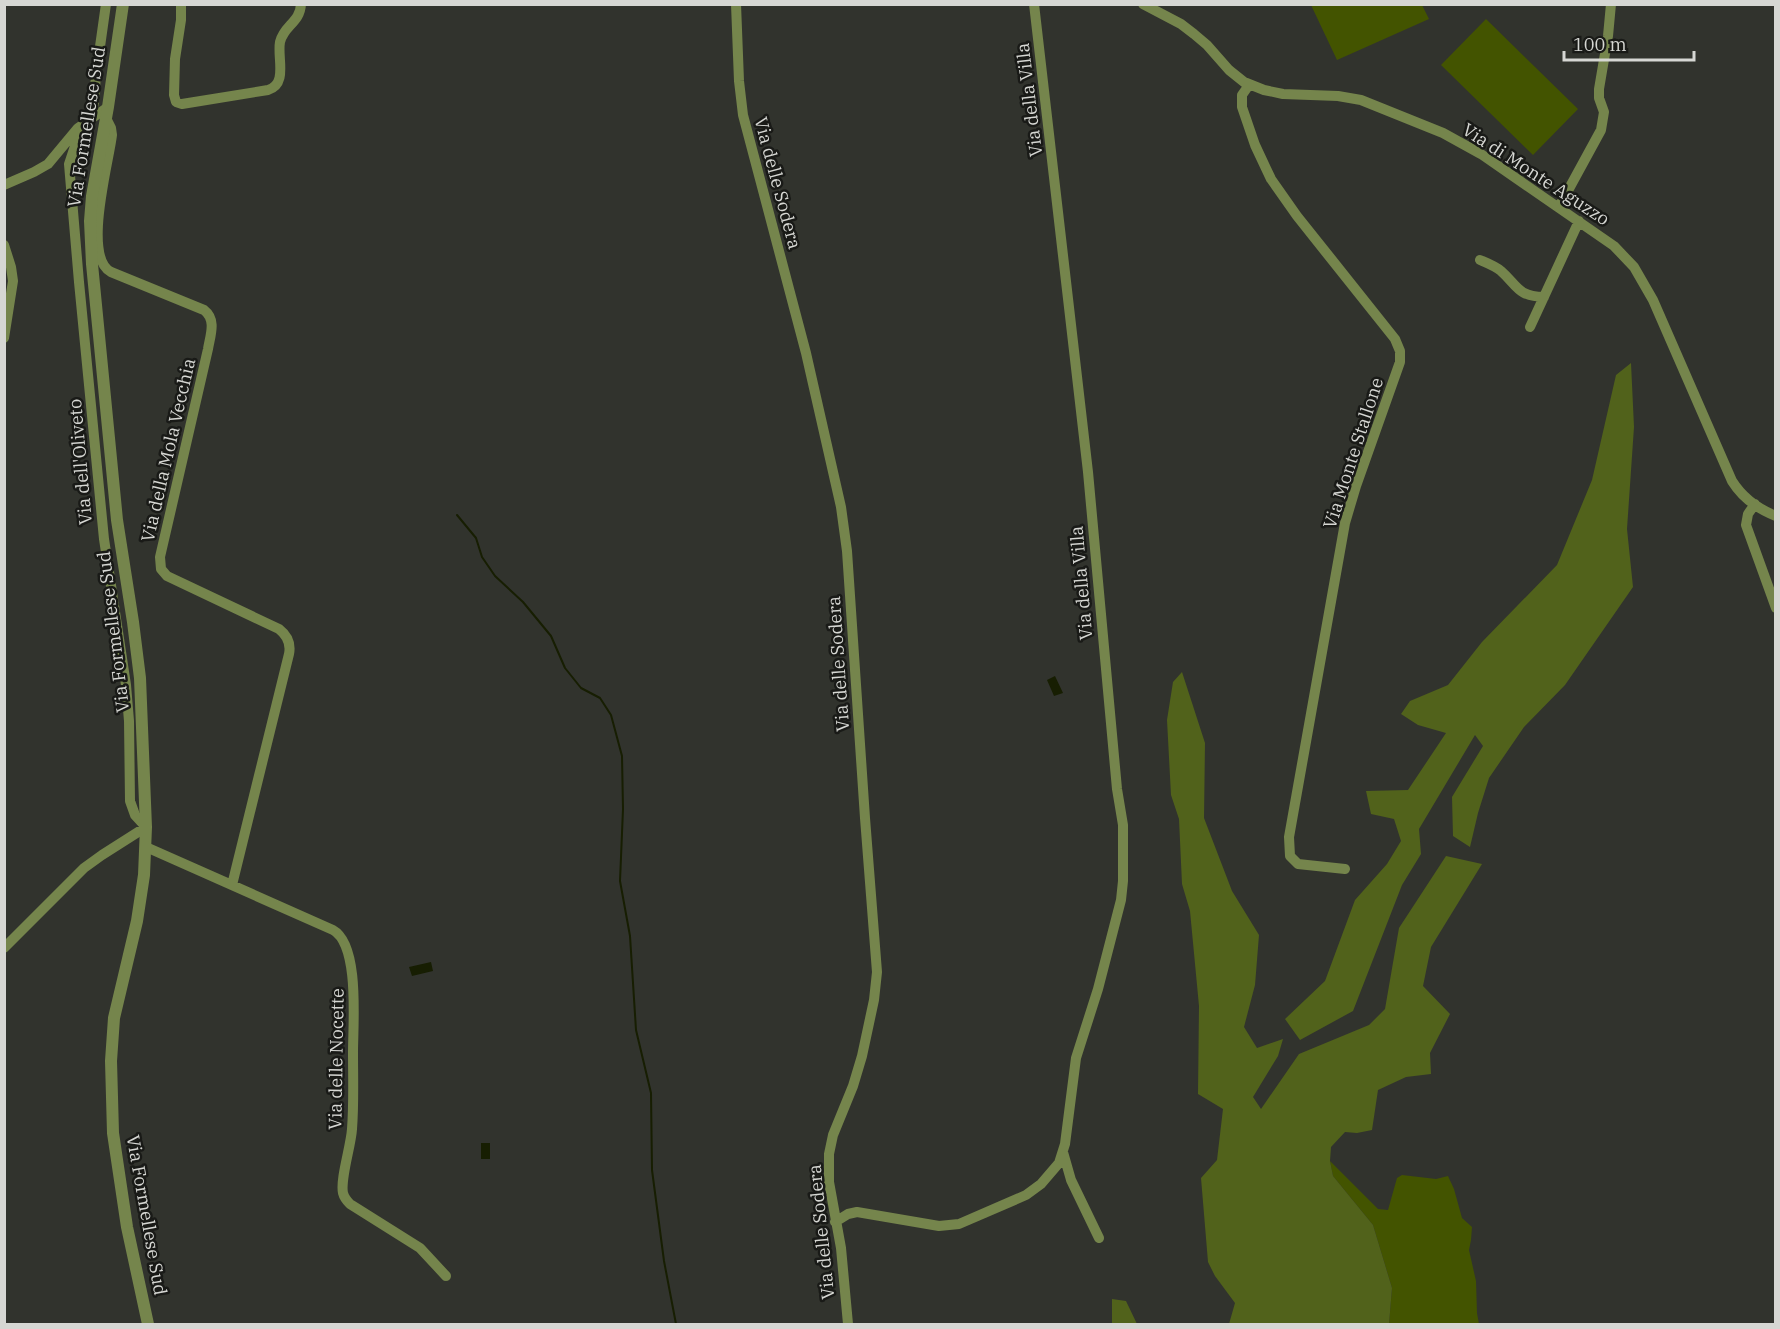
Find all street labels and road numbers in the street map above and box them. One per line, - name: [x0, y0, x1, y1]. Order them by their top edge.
- street label: Via della Villa: [1011, 42, 1047, 158]
- street label: Via Formellese Sud: [62, 45, 110, 209]
- street label: Via delle Sodera: [749, 114, 807, 252]
- street label: Via di Monte Aguzzo: [1458, 118, 1614, 230]
- street label: Via della Mola Vecchia: [136, 356, 200, 544]
- street label: Via Monte Stallone: [1318, 374, 1388, 532]
- street label: Via dell'Oliveto: [63, 398, 97, 526]
- street label: Via della Villa: [1065, 525, 1097, 641]
- street label: Via Formellese Sud: [92, 550, 134, 714]
- street label: Via delle Sodera: [822, 595, 854, 733]
- street label: Via delle Nocette: [323, 988, 349, 1130]
- street label: Via Formellese Sud: [122, 1133, 172, 1297]
- street label: Via delle Sodera: [802, 1163, 840, 1301]

